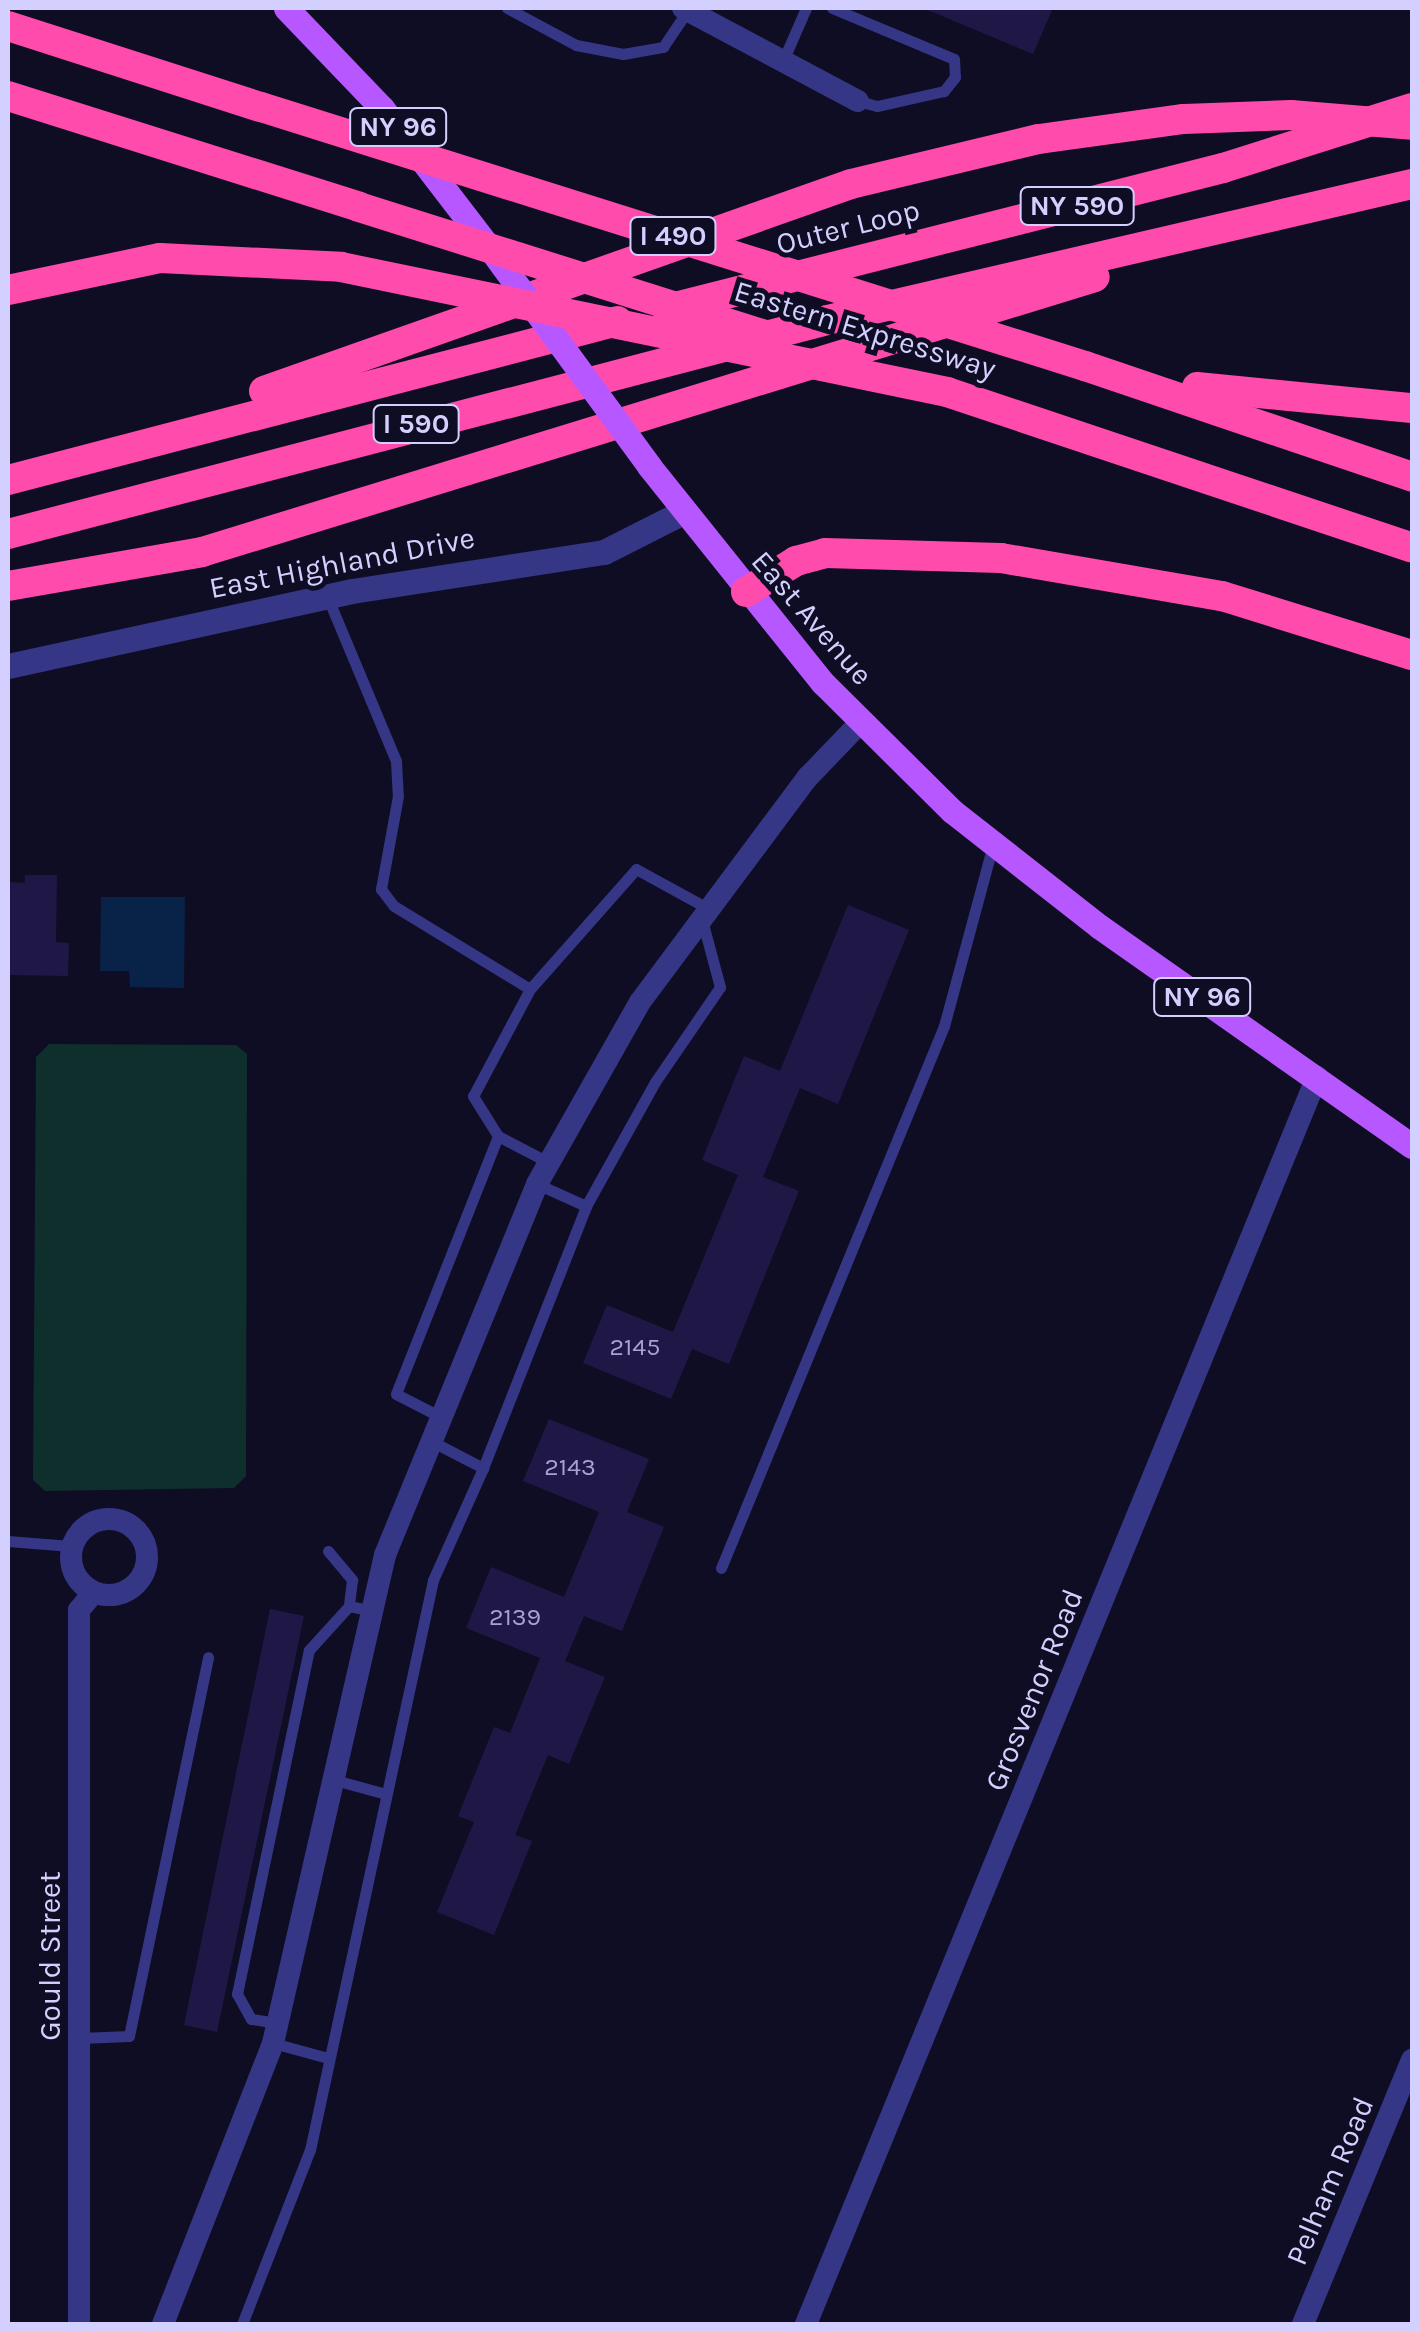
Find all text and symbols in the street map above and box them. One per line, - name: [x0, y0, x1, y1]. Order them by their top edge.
- road number: NY 96: [348, 104, 448, 150]
- road number: NY 590: [1020, 183, 1134, 229]
- street label: Outer Loop: [773, 192, 923, 262]
- road number: I 490: [628, 213, 718, 259]
- street label: Eastern Expressway: [730, 273, 1000, 387]
- road number: I 590: [371, 401, 461, 447]
- street label: East Highland Drive: [206, 520, 478, 606]
- street label: East Avenue: [744, 543, 880, 693]
- road number: NY 96: [1152, 974, 1252, 1020]
- house number: 2145: [610, 1332, 660, 1362]
- house number: 2143: [544, 1452, 596, 1482]
- street label: Grosvenor Road: [977, 1584, 1091, 1796]
- house number: 2139: [489, 1602, 541, 1632]
- street label: Gould Street: [32, 1871, 68, 2041]
- street label: Pelham Road: [1278, 2091, 1382, 2271]

